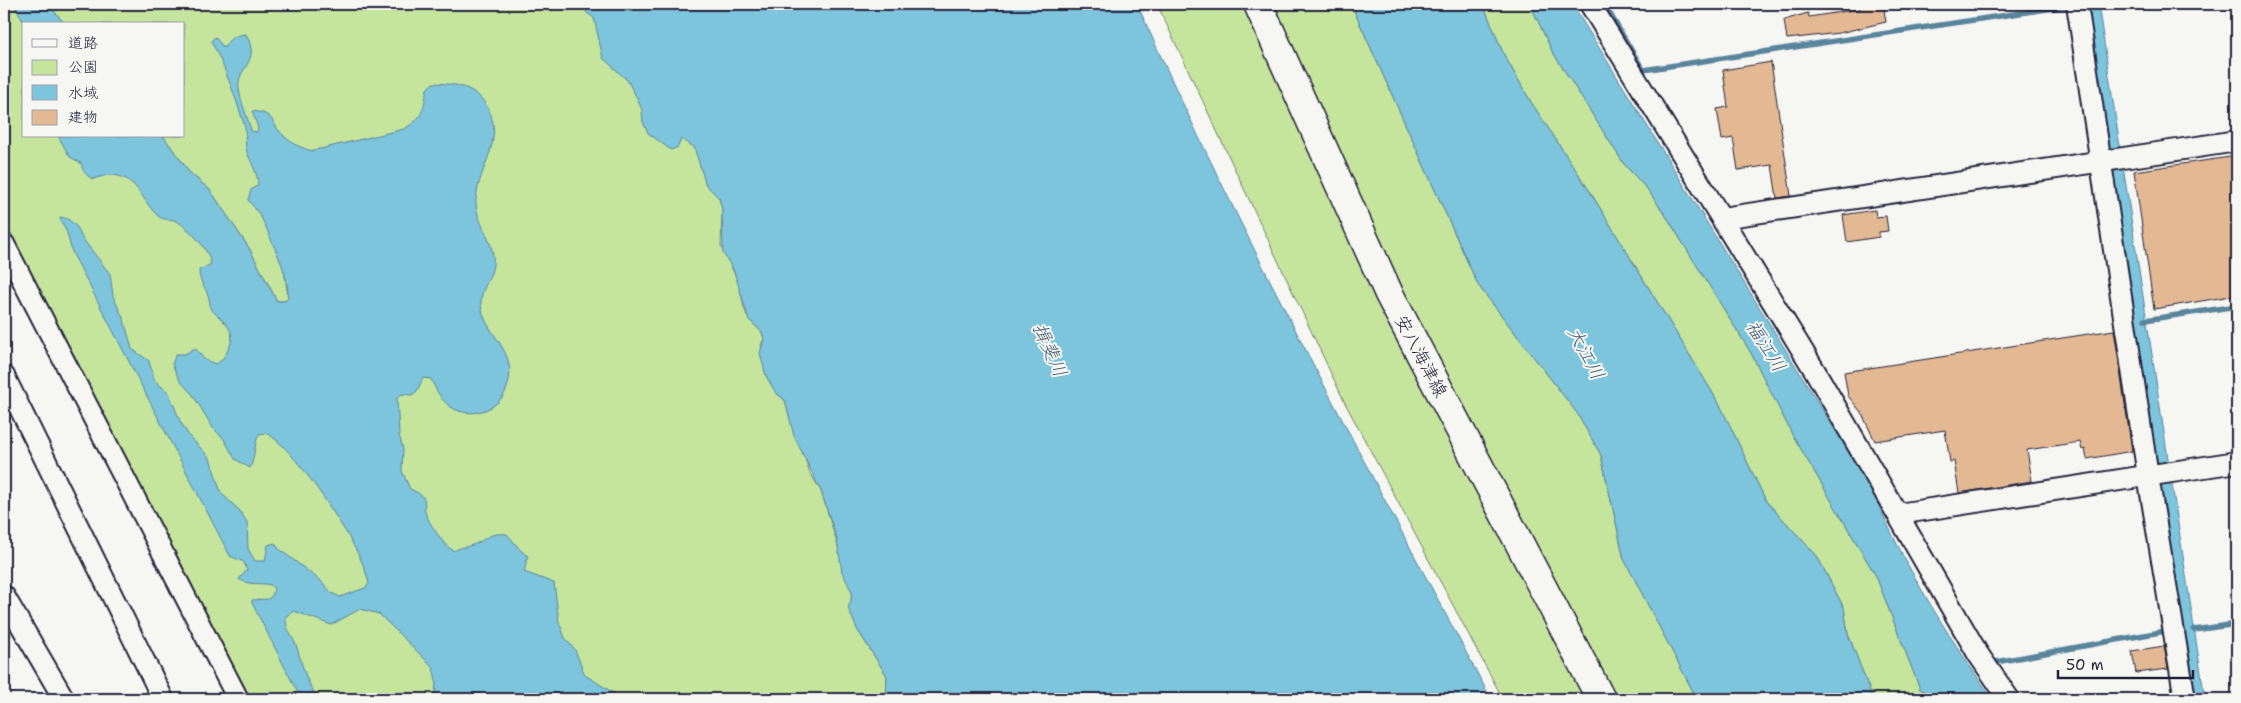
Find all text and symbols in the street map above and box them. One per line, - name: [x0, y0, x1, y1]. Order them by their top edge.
- legend: [22, 22, 185, 138]
- text: 道路: [68, 33, 98, 53]
- text: 公園: [68, 57, 98, 77]
- text: 水域: [68, 83, 98, 103]
- text: 建物: [68, 107, 98, 127]
- street label: 安八海津線: [1389, 311, 1453, 401]
- water label: 福江川: [1740, 315, 1792, 377]
- water label: 揖斐川: [1027, 319, 1073, 381]
- water label: 大江川: [1562, 322, 1610, 384]
- scale bar: [2058, 648, 2194, 680]
- text: 50 m: [2066, 655, 2104, 675]

